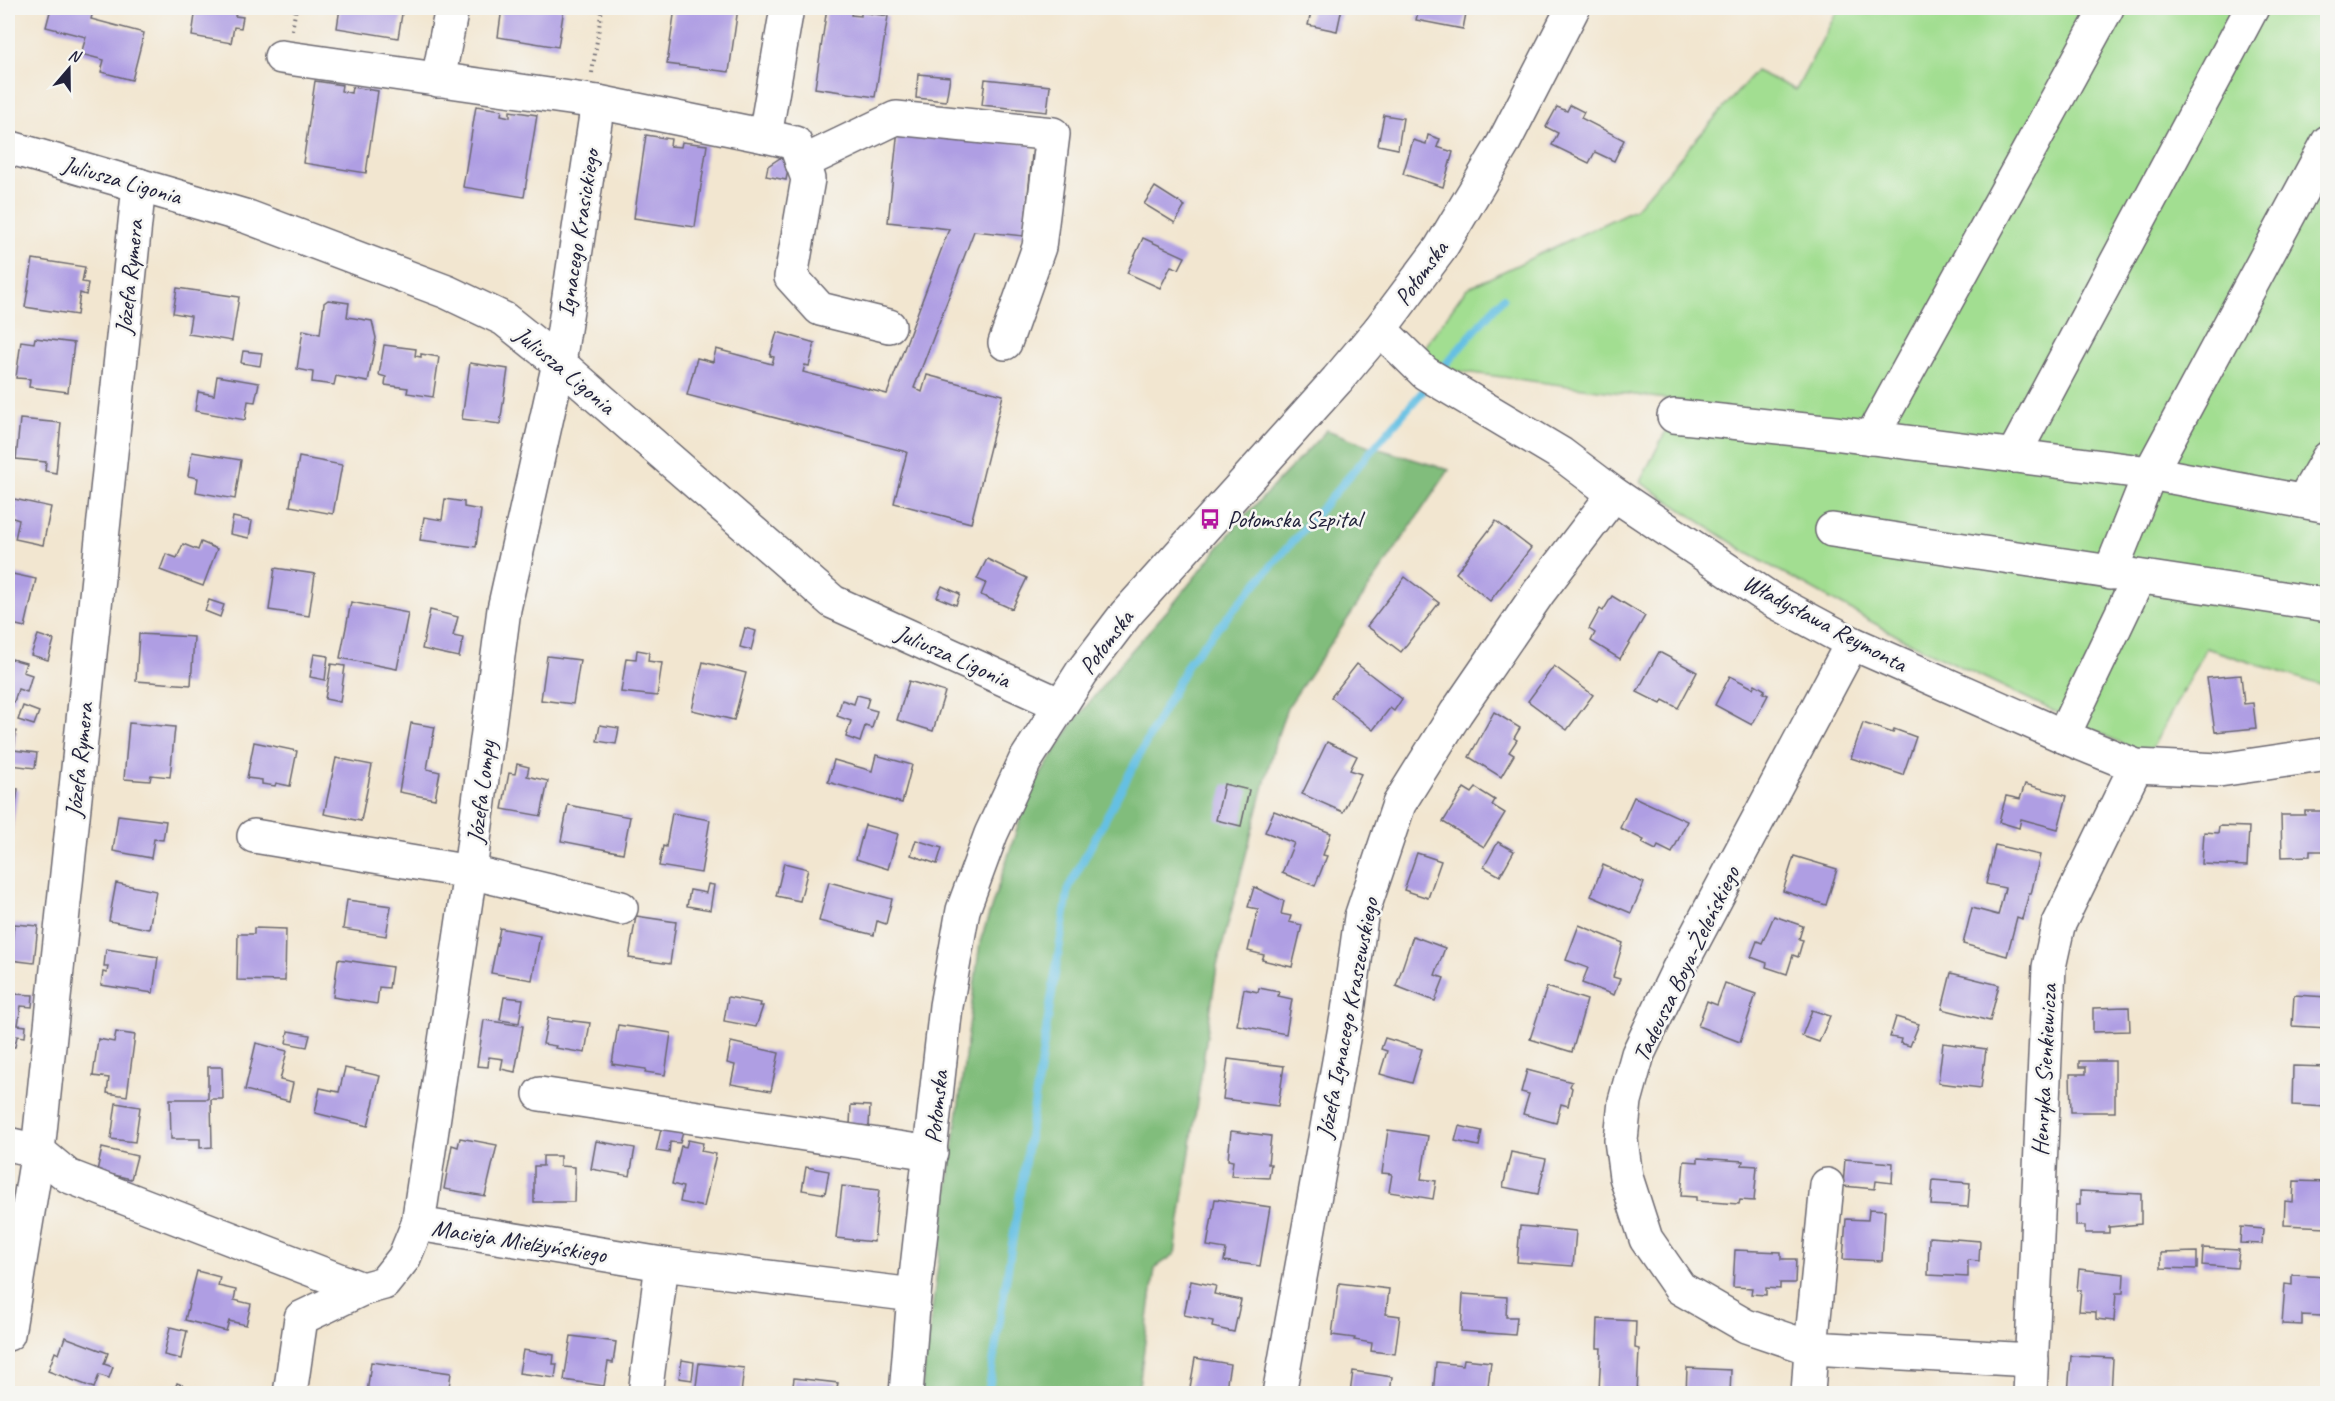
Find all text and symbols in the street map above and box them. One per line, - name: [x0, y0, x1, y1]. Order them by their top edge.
- north arrow: [39, 39, 99, 99]
- text: N: [66, 45, 85, 68]
- street label: Ignacego Krasickiego: [550, 145, 606, 319]
- street label: Juliusza Ligonia: [58, 148, 186, 212]
- street label: Józefa Rymera: [108, 217, 150, 337]
- street label: Połomska: [1387, 234, 1455, 311]
- street label: Juliusza Ligonia: [508, 319, 622, 422]
- place label: Połomska Szpital: [1227, 504, 1365, 534]
- bus stop icon: Połomska Szpital: [1198, 507, 1222, 531]
- street label: Władysława Reymonta: [1738, 567, 1913, 679]
- street label: Połomska: [1072, 603, 1141, 680]
- street label: Juliusza Ligonia: [890, 617, 1016, 695]
- street label: Józefa Rymera: [58, 700, 100, 820]
- street label: Józefa Lompy: [460, 737, 502, 846]
- street label: Tadeusza Boya-Żeleńskiego: [1626, 860, 1747, 1067]
- street label: Józefa Ignacego Kraszewskiego: [1309, 894, 1385, 1142]
- street label: Henryka Sienkiewicza: [2025, 982, 2064, 1157]
- street label: Połomska: [917, 1068, 955, 1145]
- street label: Macieja Mielżyńskiego: [430, 1212, 610, 1270]

